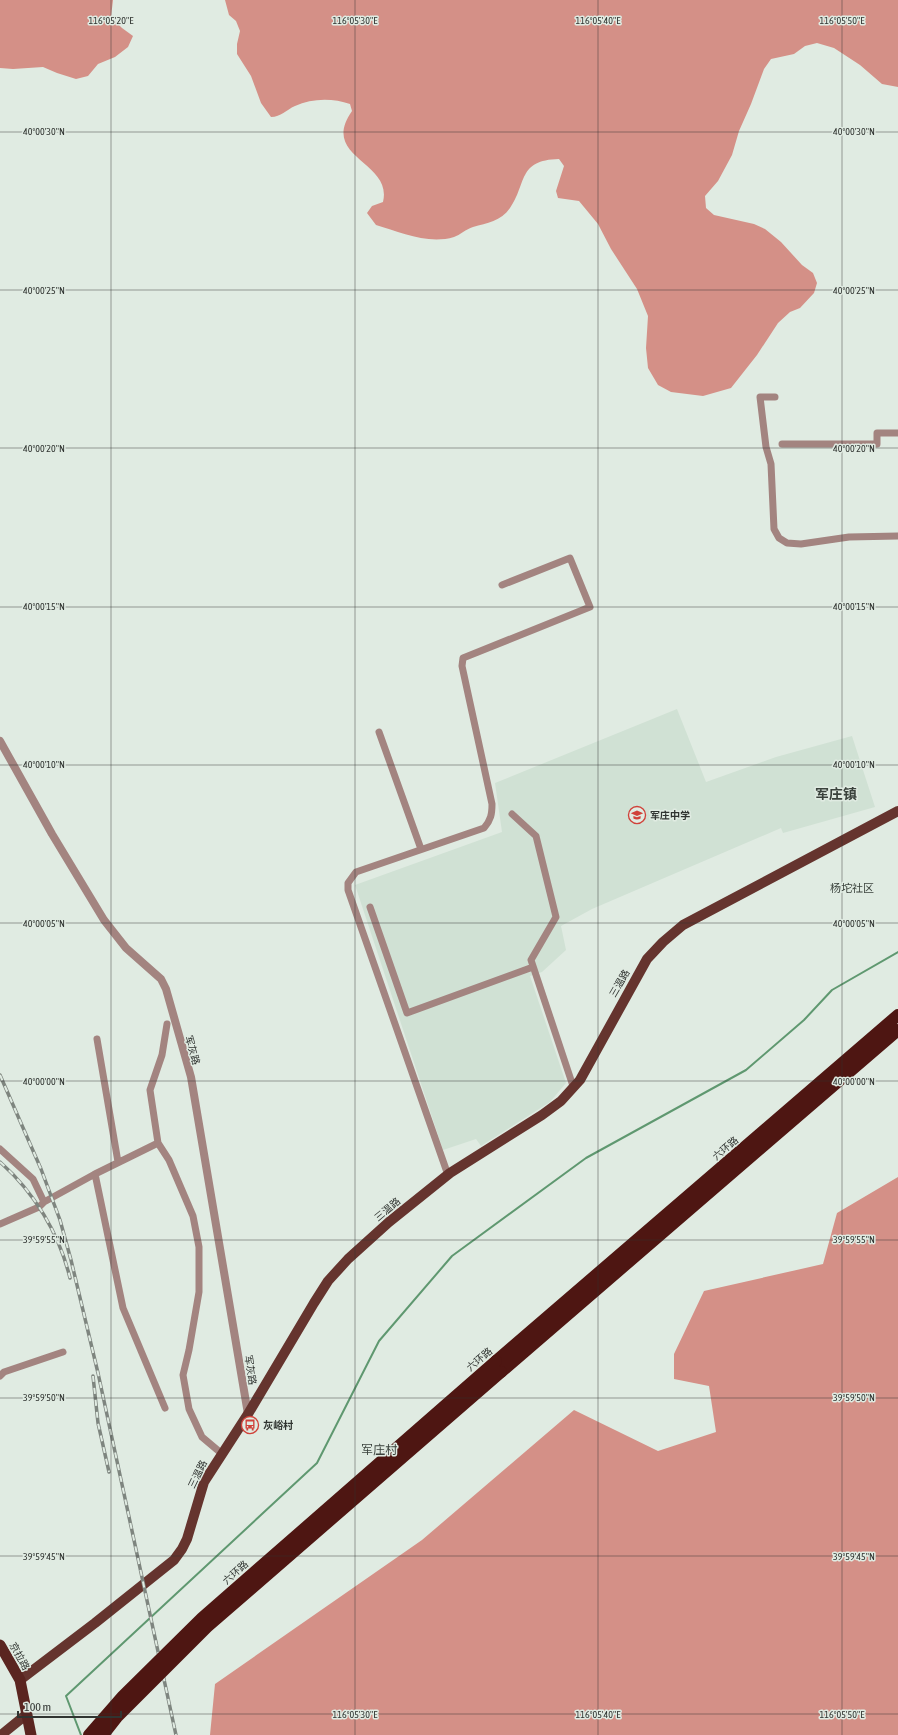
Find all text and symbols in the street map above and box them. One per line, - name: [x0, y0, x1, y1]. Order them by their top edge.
- text: 116°05'20"E: [89, 15, 134, 26]
- text: 116°05'30"E: [333, 15, 378, 26]
- text: 116°05'40"E: [576, 15, 621, 26]
- text: 116°05'50"E: [820, 15, 865, 26]
- text: 40°00'30"N: [23, 126, 65, 137]
- text: 40°00'30"N: [833, 126, 875, 137]
- text: 40°00'25"N: [23, 285, 65, 296]
- text: 40°00'25"N: [833, 285, 875, 296]
- text: 40°00'20"N: [23, 443, 65, 454]
- text: 40°00'20"N: [833, 443, 875, 454]
- text: 40°00'15"N: [23, 601, 65, 612]
- text: 40°00'15"N: [833, 601, 875, 612]
- text: 40°00'10"N: [23, 759, 65, 770]
- text: 40°00'10"N: [833, 759, 875, 770]
- district label: 军庄镇: [815, 786, 857, 802]
- school or university icon: 军庄中学: [627, 805, 647, 825]
- place label: 军庄中学: [650, 810, 690, 821]
- district label: 杨坨社区: [830, 882, 874, 894]
- text: 40°00'05"N: [23, 918, 65, 929]
- text: 40°00'05"N: [833, 918, 875, 929]
- street label: 三温路: [607, 968, 632, 999]
- street label: 军灰路: [183, 1034, 202, 1066]
- text: 40°00'00"N: [23, 1076, 65, 1087]
- text: 40°00'00"N: [833, 1076, 875, 1087]
- street label: 六环路: [710, 1134, 740, 1162]
- street label: 三温路: [372, 1196, 402, 1223]
- text: 39°59'55"N: [23, 1234, 65, 1245]
- text: 39°59'55"N: [833, 1234, 875, 1245]
- street label: 六环路: [464, 1345, 494, 1373]
- street label: 军灰路: [243, 1354, 258, 1386]
- text: 39°59'50"N: [23, 1392, 65, 1403]
- text: 39°59'50"N: [833, 1392, 875, 1403]
- bus stop icon: 灰峪村: [240, 1415, 260, 1435]
- place label: 灰峪村: [263, 1419, 293, 1431]
- district label: 军庄村: [361, 1443, 398, 1457]
- street label: 三温路: [186, 1458, 209, 1490]
- text: 39°59'45"N: [23, 1551, 65, 1562]
- text: 39°59'45"N: [833, 1551, 875, 1562]
- street label: 六环路: [221, 1558, 250, 1586]
- street label: 京拉路: [7, 1640, 32, 1672]
- scale bar: [18, 1693, 121, 1719]
- text: 100 m: [24, 1700, 51, 1714]
- text: 116°05'30"E: [333, 1709, 378, 1720]
- text: 116°05'40"E: [576, 1709, 621, 1720]
- text: 116°05'50"E: [820, 1709, 865, 1720]

